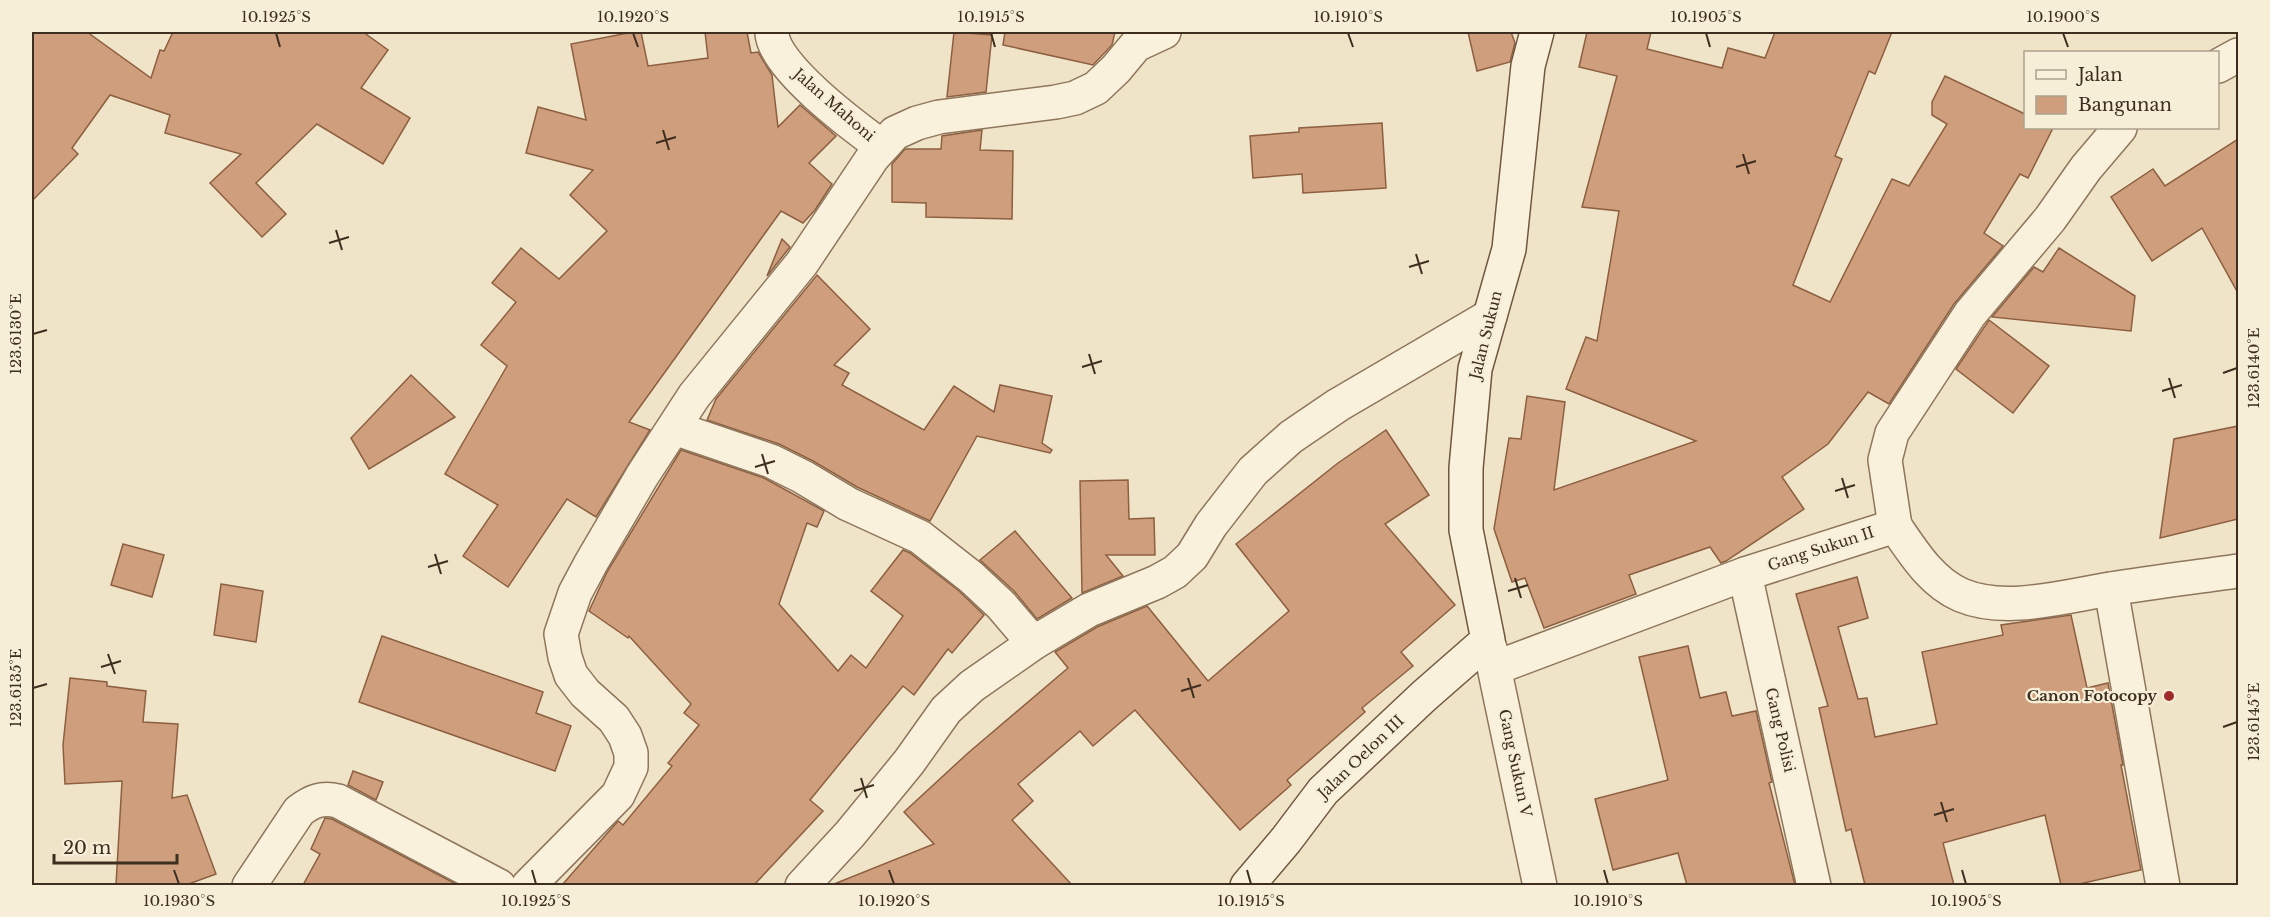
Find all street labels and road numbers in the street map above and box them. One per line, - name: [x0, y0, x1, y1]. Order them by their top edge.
- street label: Jalan Mahoni: [788, 63, 879, 145]
- street label: Jalan Sukun: [1465, 288, 1506, 383]
- street label: Gang Sukun II: [1765, 522, 1877, 575]
- street label: Gang Polisi: [1762, 686, 1799, 774]
- street label: Gang Sukun V: [1495, 707, 1536, 819]
- street label: Jalan Oelon III: [1312, 711, 1408, 804]

